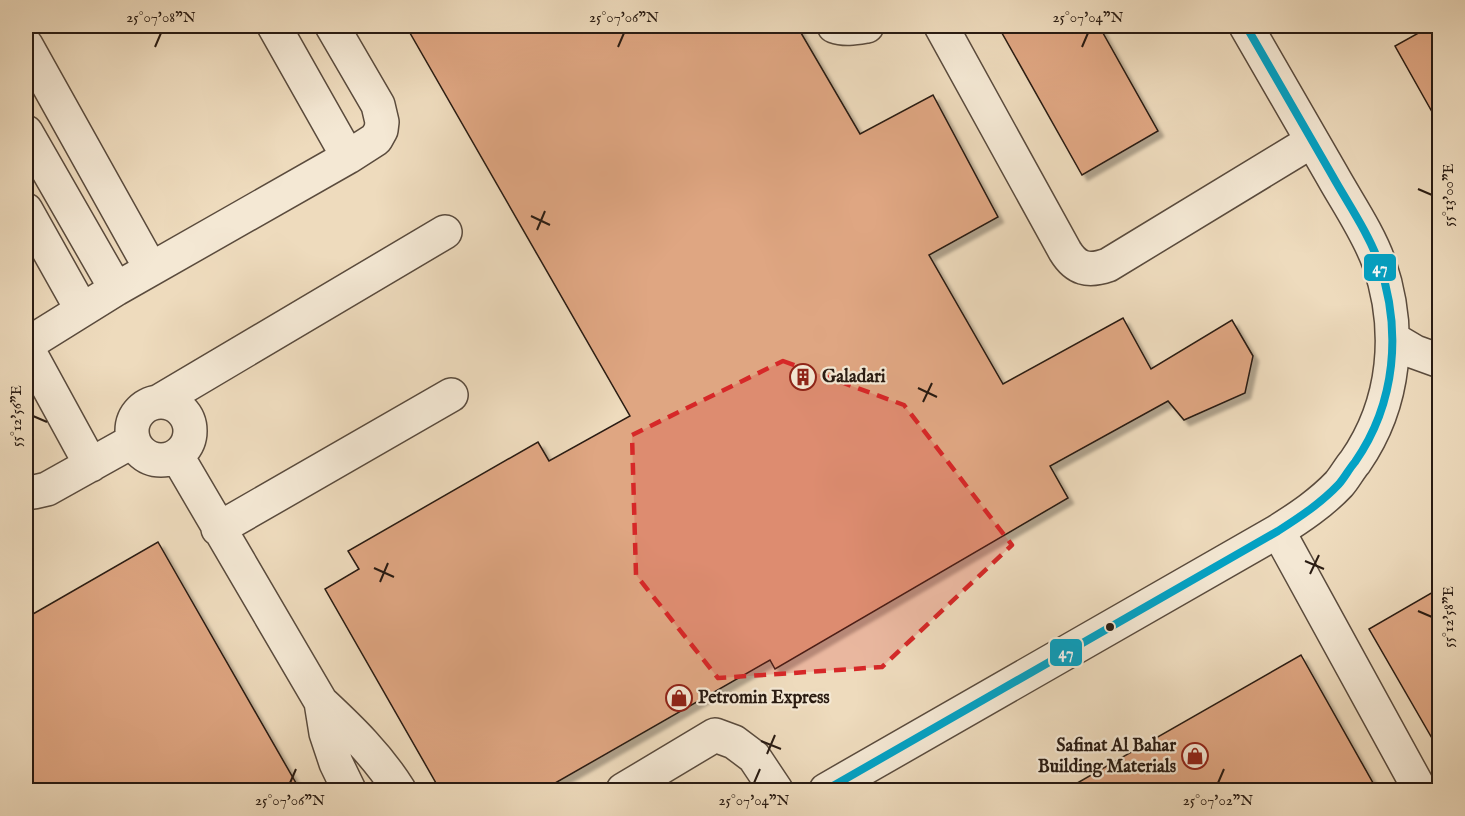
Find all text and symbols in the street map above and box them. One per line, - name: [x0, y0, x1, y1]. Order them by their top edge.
- text: 25°07'08"N: [126, 8, 196, 27]
- text: 25°07'06"N: [589, 8, 659, 27]
- text: 25°07'04"N: [1053, 8, 1123, 27]
- text: 55°13'00"E: [1439, 163, 1458, 227]
- line badge: 47: [1363, 253, 1397, 282]
- text: 47: [1373, 259, 1387, 279]
- building icon: Galadari: [788, 362, 818, 392]
- place label: Galadari: [822, 366, 886, 389]
- text: 55°12'56"E: [7, 385, 26, 447]
- text: 55°12'58"E: [1439, 586, 1458, 648]
- unlabelled marker: [1104, 621, 1116, 633]
- line badge: 47: [1049, 638, 1083, 667]
- text: 47: [1059, 644, 1073, 664]
- shop icon: Petromin Express: [664, 683, 694, 713]
- place label: Petromin Express: [698, 687, 830, 710]
- place label: Safinat Al Bahar Building Materials: [1038, 735, 1177, 779]
- shop icon: Safinat Al Bahar Building Materials: [1180, 741, 1210, 771]
- text: 25°07'06"N: [255, 791, 325, 810]
- text: 25°07'04"N: [719, 791, 789, 810]
- text: 25°07'02"N: [1183, 791, 1253, 810]

